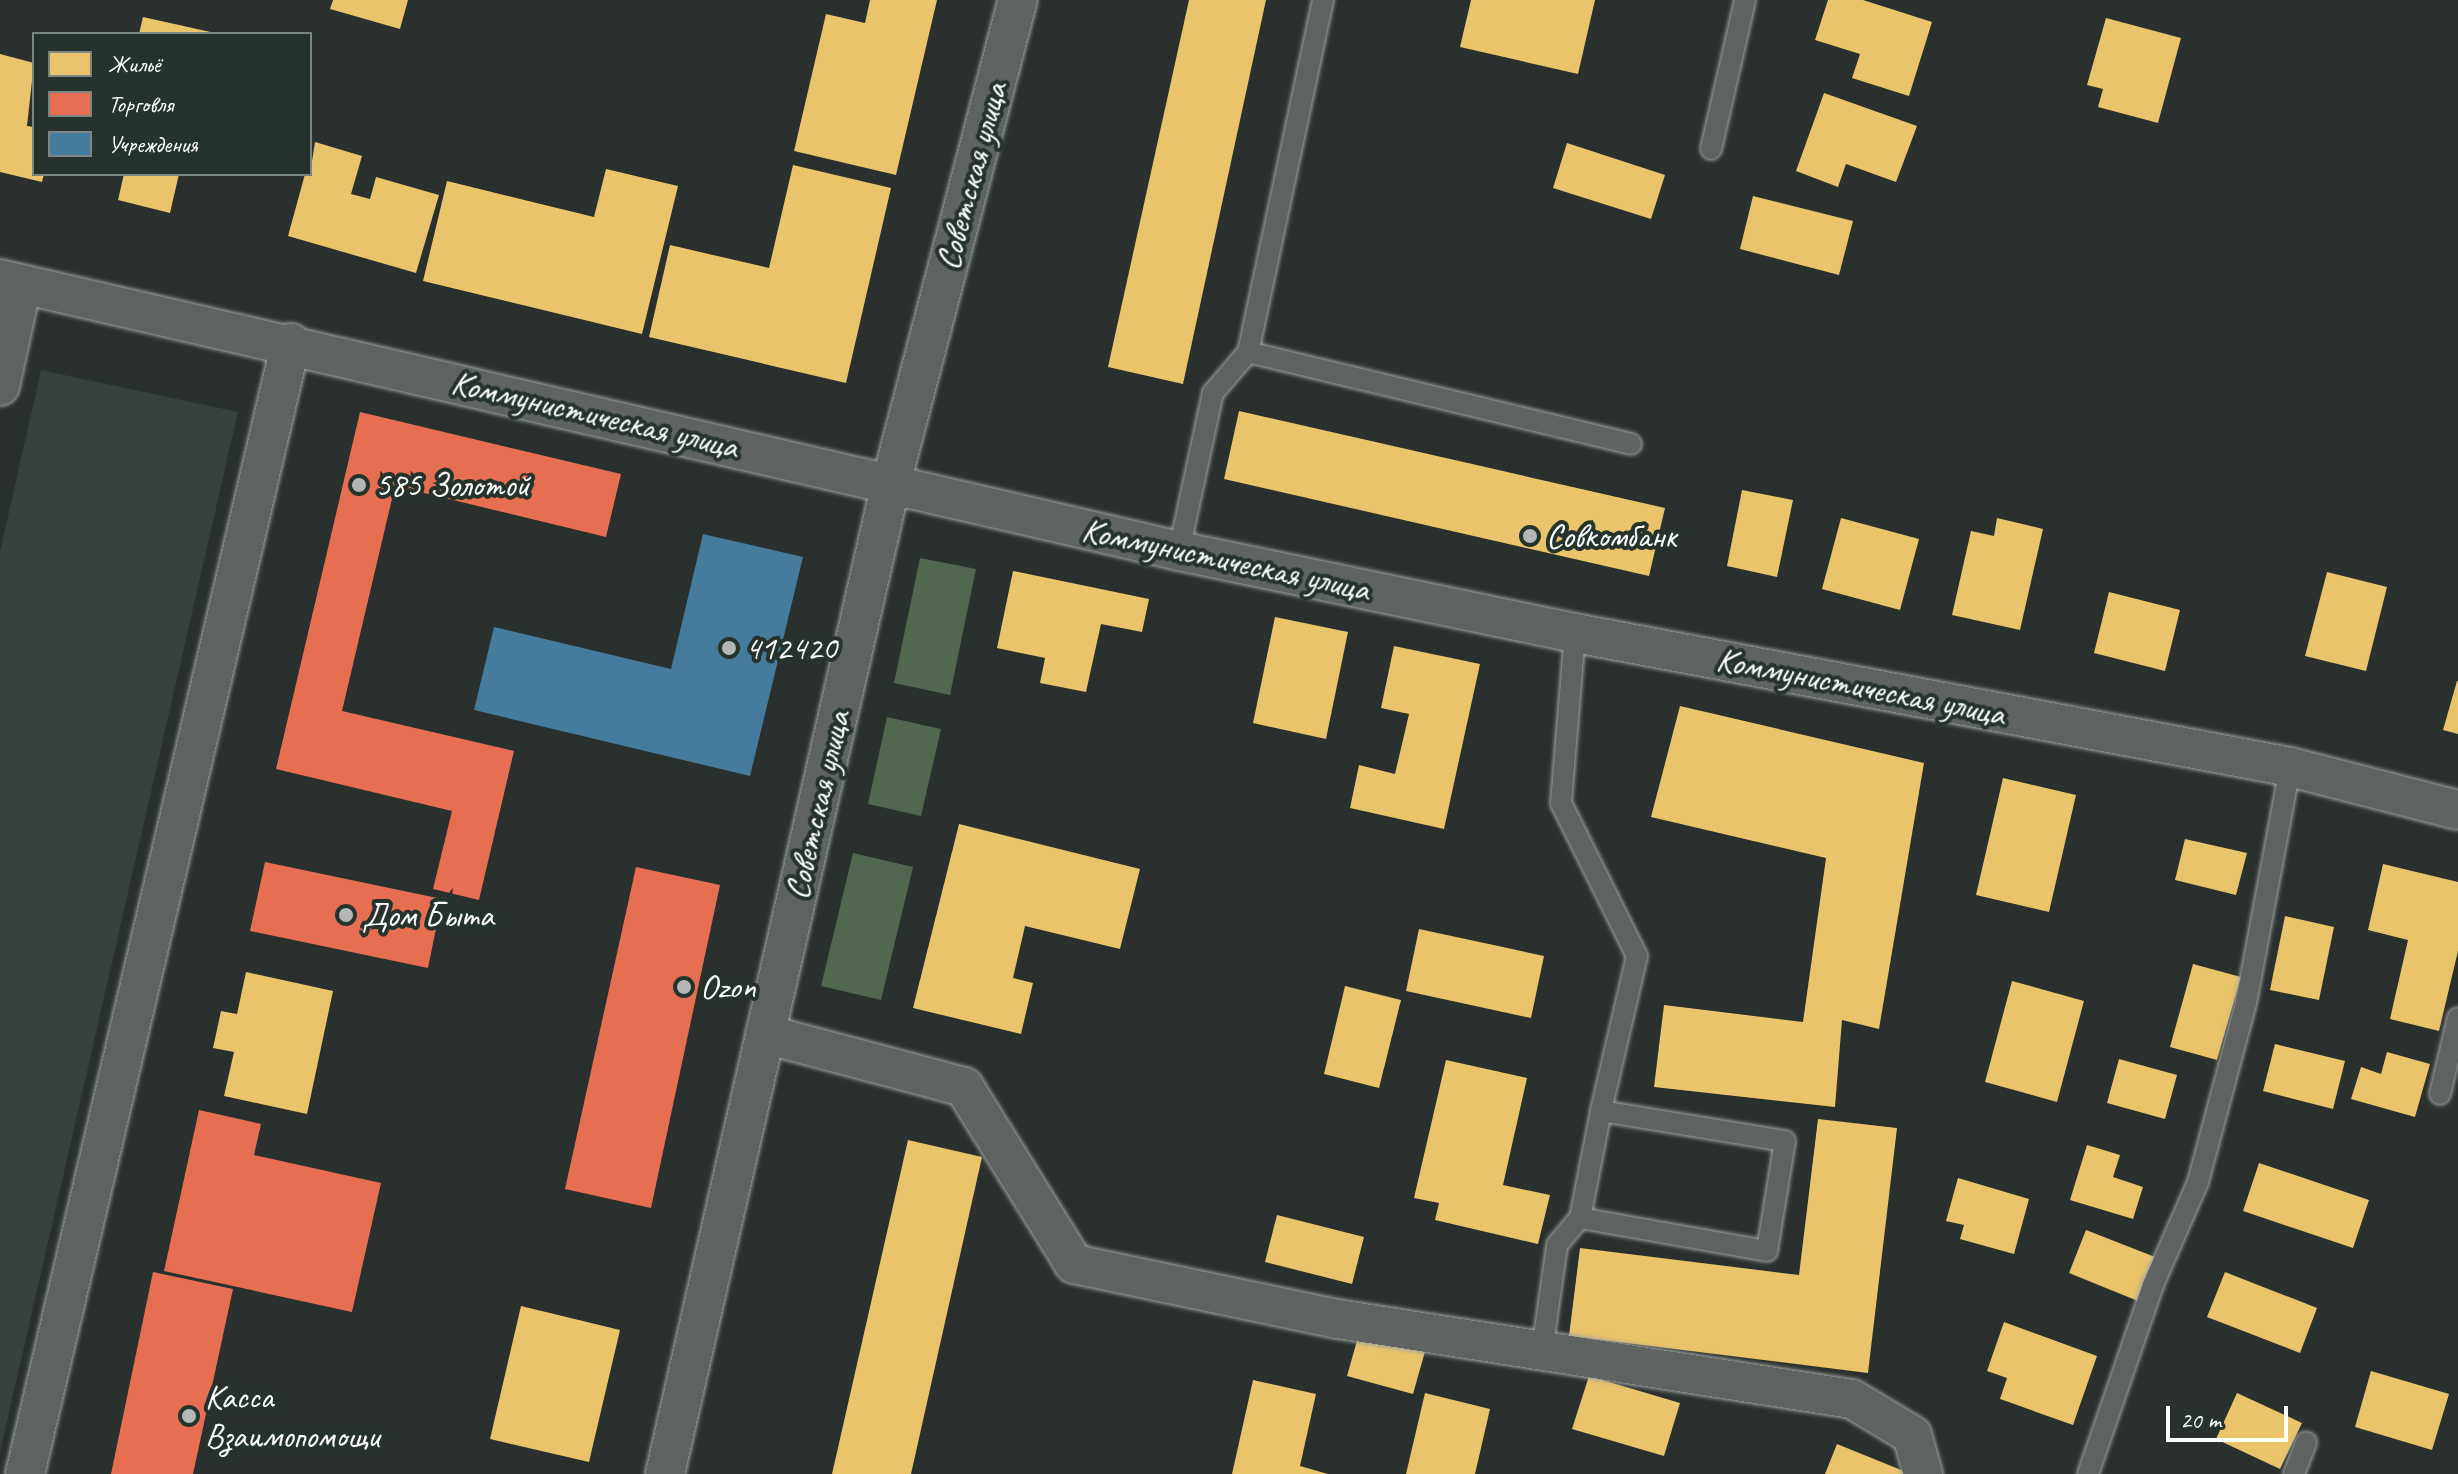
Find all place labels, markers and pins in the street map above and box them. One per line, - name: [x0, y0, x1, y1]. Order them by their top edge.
- place label: 585 Золотой: [375, 465, 530, 505]
- marker: 585 Золотой: [350, 476, 368, 494]
- place label: Совкомбанк: [1546, 516, 1677, 556]
- marker: Совкомбанк: [1521, 527, 1539, 545]
- place label: 412420: [745, 628, 837, 668]
- marker: 412420: [720, 639, 738, 657]
- place label: Дом Быта: [362, 895, 493, 935]
- marker: Дом Быта: [337, 906, 355, 924]
- place label: Ozon: [700, 967, 756, 1007]
- marker: Ozon: [675, 978, 693, 996]
- place label: Касса Взаимопомощи: [205, 1376, 379, 1456]
- marker: Касса Взаимопомощи: [180, 1407, 198, 1425]

